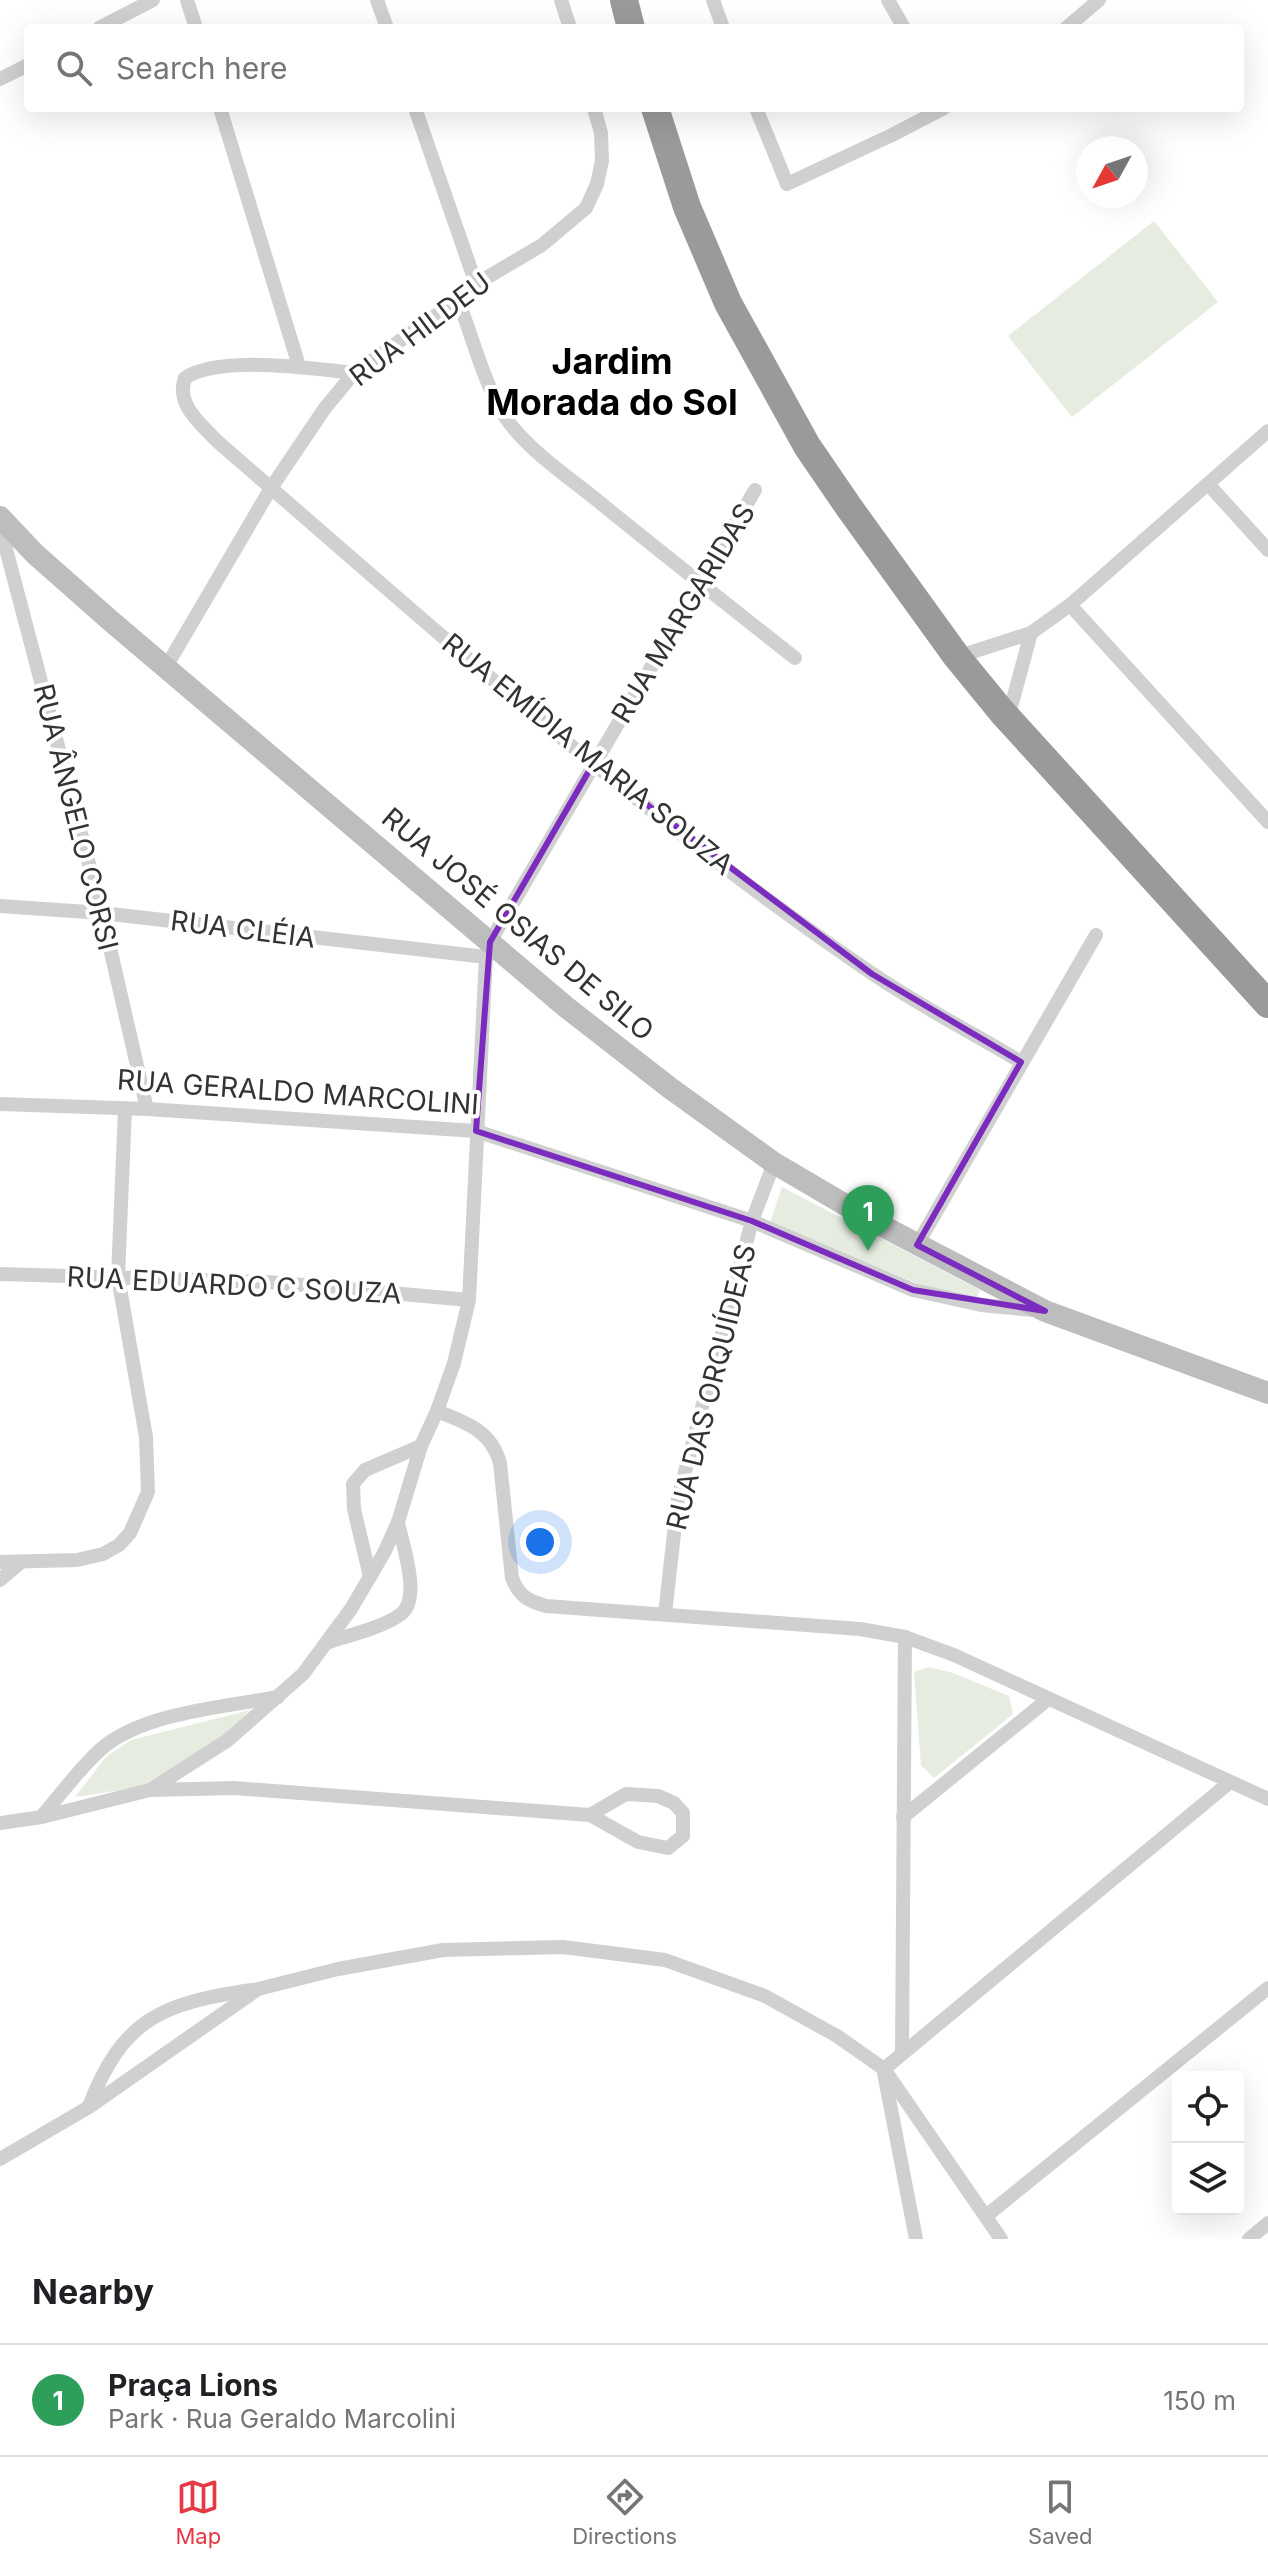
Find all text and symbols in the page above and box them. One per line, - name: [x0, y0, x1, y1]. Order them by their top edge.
- search box: [24, 24, 1244, 112]
- icon: search: [52, 46, 96, 90]
- text: Search here: [116, 50, 288, 86]
- north arrow: [1076, 136, 1148, 208]
- street label: RUA HILDEU: [343, 265, 497, 393]
- district label: Jardim Morada do Sol: [486, 339, 738, 424]
- street label: RUA MARGARIDAS: [604, 497, 762, 729]
- street label: RUA EMÍDIA MARIA SOUZA: [436, 625, 741, 882]
- street label: RUA ÂNGELO CORSI: [26, 680, 126, 954]
- street label: RUA JOSÉ OSIAS DE SILO: [375, 800, 662, 1048]
- street label: RUA CLÉIA: [169, 902, 317, 955]
- street label: RUA GERALDO MARCOLINI: [116, 1062, 480, 1122]
- pin: 1: [842, 1185, 894, 1251]
- street label: RUA DAS ORQUÍDEAS: [658, 1240, 763, 1533]
- street label: RUA EDUARDO C SOUZA: [66, 1259, 402, 1311]
- your location: [520, 1522, 560, 1562]
- map controls: [1172, 2071, 1244, 2215]
- button: locate: [1172, 2071, 1244, 2143]
- button: layers: [1172, 2143, 1244, 2215]
- text: Nearby: [32, 2271, 154, 2312]
- text: Praça Lions: [108, 2367, 278, 2403]
- text: 1: [52, 2385, 64, 2416]
- text: 150 m: [1163, 2385, 1236, 2416]
- text: Park · Rua Geraldo Marcolini: [108, 2403, 456, 2434]
- tab: Map: [176, 2475, 221, 2549]
- tab: Directions: [572, 2475, 677, 2549]
- tab: Saved: [1028, 2475, 1092, 2549]

